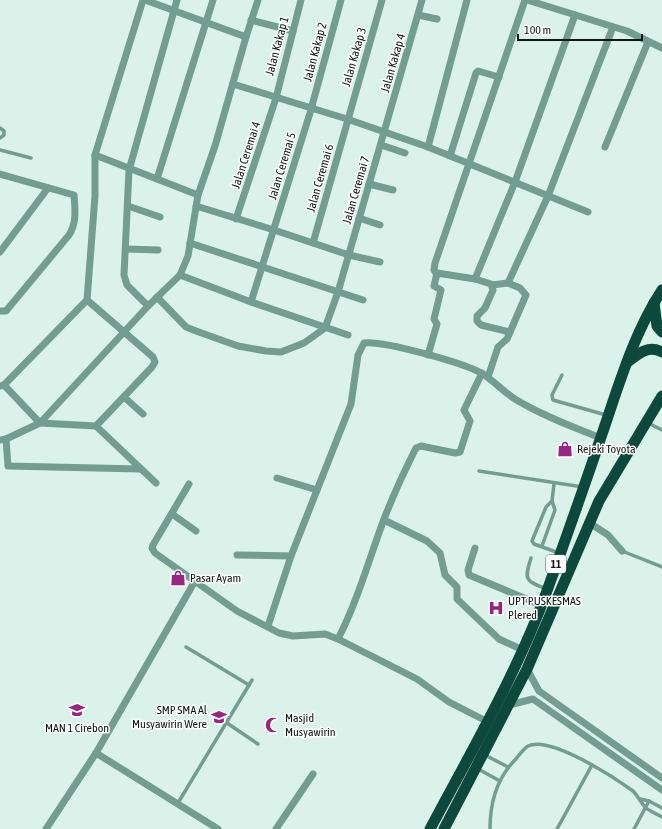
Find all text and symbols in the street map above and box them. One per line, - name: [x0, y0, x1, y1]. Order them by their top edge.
- street label: Jalan Kakap 1: [262, 15, 292, 77]
- scale bar: [518, 16, 642, 42]
- street label: Jalan Kakap 2: [300, 21, 330, 83]
- text: 100 m: [524, 23, 551, 37]
- street label: Jalan Kakap 3: [339, 26, 369, 88]
- street label: Jalan Kakap 4: [378, 32, 408, 94]
- street label: Jalan Ceremai 4: [229, 119, 264, 190]
- street label: Jalan Ceremai 5: [265, 131, 299, 201]
- street label: Jalan Ceremai 6: [304, 142, 336, 213]
- street label: Jalan Ceremai 7: [340, 154, 372, 225]
- shop icon: Rejeki Toyota: [556, 440, 574, 458]
- place label: Rejeki Toyota: [577, 442, 636, 456]
- road number: 11: [546, 555, 566, 573]
- shop icon: Pasar Ayam: [169, 569, 187, 587]
- place label: Pasar Ayam: [190, 571, 241, 585]
- place label: UPT PUSKESMAS Plered: [508, 594, 581, 622]
- hospital icon: UPT PUSKESMAS Plered: [487, 599, 505, 617]
- school or university icon: MAN 1 Cirebon: [68, 701, 86, 719]
- place label: SMP SMA Al Musyawirin Were: [132, 703, 208, 731]
- school or university icon: SMP SMA Al Musyawirin Were: [210, 708, 228, 726]
- place label: Masjid Musyawirin: [285, 711, 336, 739]
- mosque icon: Masjid Musyawirin: [264, 716, 282, 734]
- place label: MAN 1 Cirebon: [45, 721, 109, 735]

